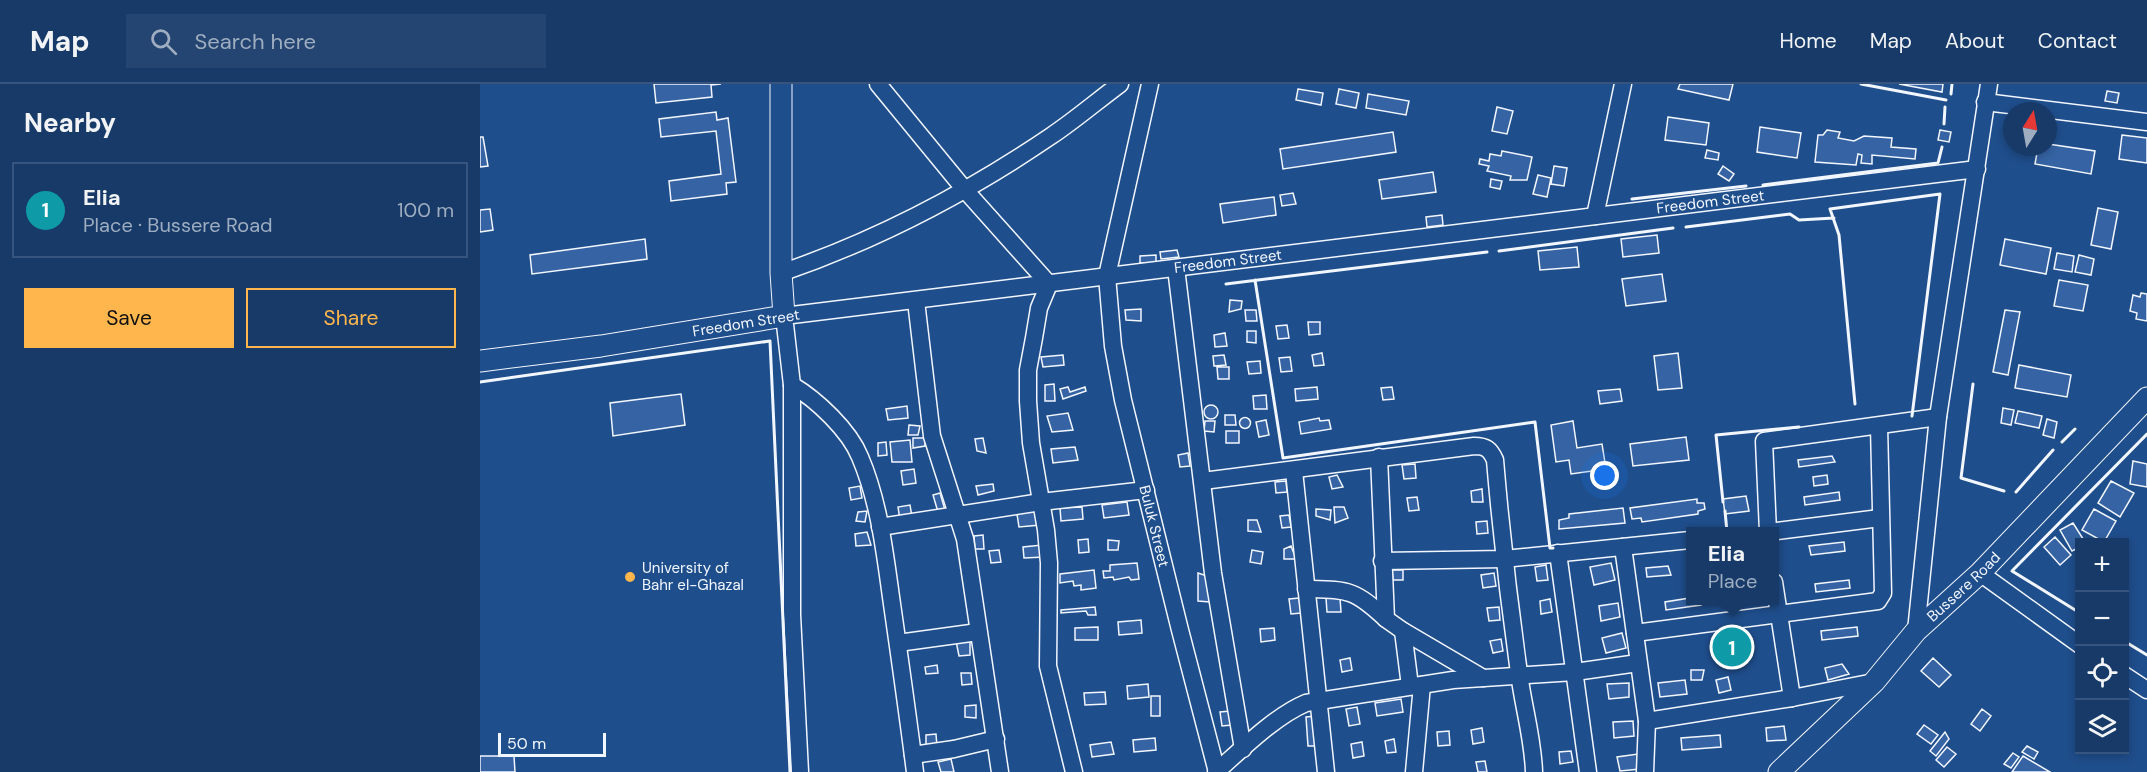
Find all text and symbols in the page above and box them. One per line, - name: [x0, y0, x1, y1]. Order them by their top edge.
- search box: [126, 14, 546, 68]
- text: Map: [30, 23, 90, 60]
- icon: search: [147, 25, 180, 58]
- text: Search here: [195, 27, 316, 56]
- text: Home: [1779, 27, 1837, 55]
- text: Map: [1870, 27, 1912, 55]
- text: About: [1945, 27, 2005, 55]
- text: Contact: [2038, 27, 2117, 55]
- north arrow: [2003, 102, 2057, 156]
- text: Nearby: [24, 106, 116, 140]
- text: Elia: [83, 183, 121, 212]
- street label: Freedom Street: [1655, 185, 1766, 218]
- text: 1: [42, 197, 49, 223]
- text: 100 m: [397, 197, 454, 223]
- text: Place · Bussere Road: [83, 212, 273, 238]
- street label: Freedom Street: [1173, 245, 1283, 278]
- button: Save: [24, 288, 234, 348]
- button: Share: [246, 288, 456, 348]
- street label: Freedom Street: [691, 305, 801, 341]
- your location: [1590, 461, 1619, 490]
- street label: Buluk Street: [1135, 483, 1174, 569]
- popup: [1686, 527, 1779, 605]
- map controls: [2075, 538, 2129, 754]
- button: +: [2075, 538, 2129, 592]
- text: Elia: [1708, 539, 1745, 568]
- street label: Bussere Road: [1923, 548, 2005, 626]
- place label: University of Bahr el-Ghazal: [642, 558, 744, 595]
- text: Place: [1708, 568, 1757, 594]
- marker: University of Bahr el-Ghazal: [623, 570, 637, 584]
- button: −: [2075, 592, 2129, 646]
- pin: 1: [1712, 624, 1752, 670]
- button: locate: [2075, 646, 2129, 700]
- button: layers: [2075, 700, 2129, 754]
- scale bar: [498, 730, 606, 758]
- text: 50 m: [507, 733, 546, 754]

